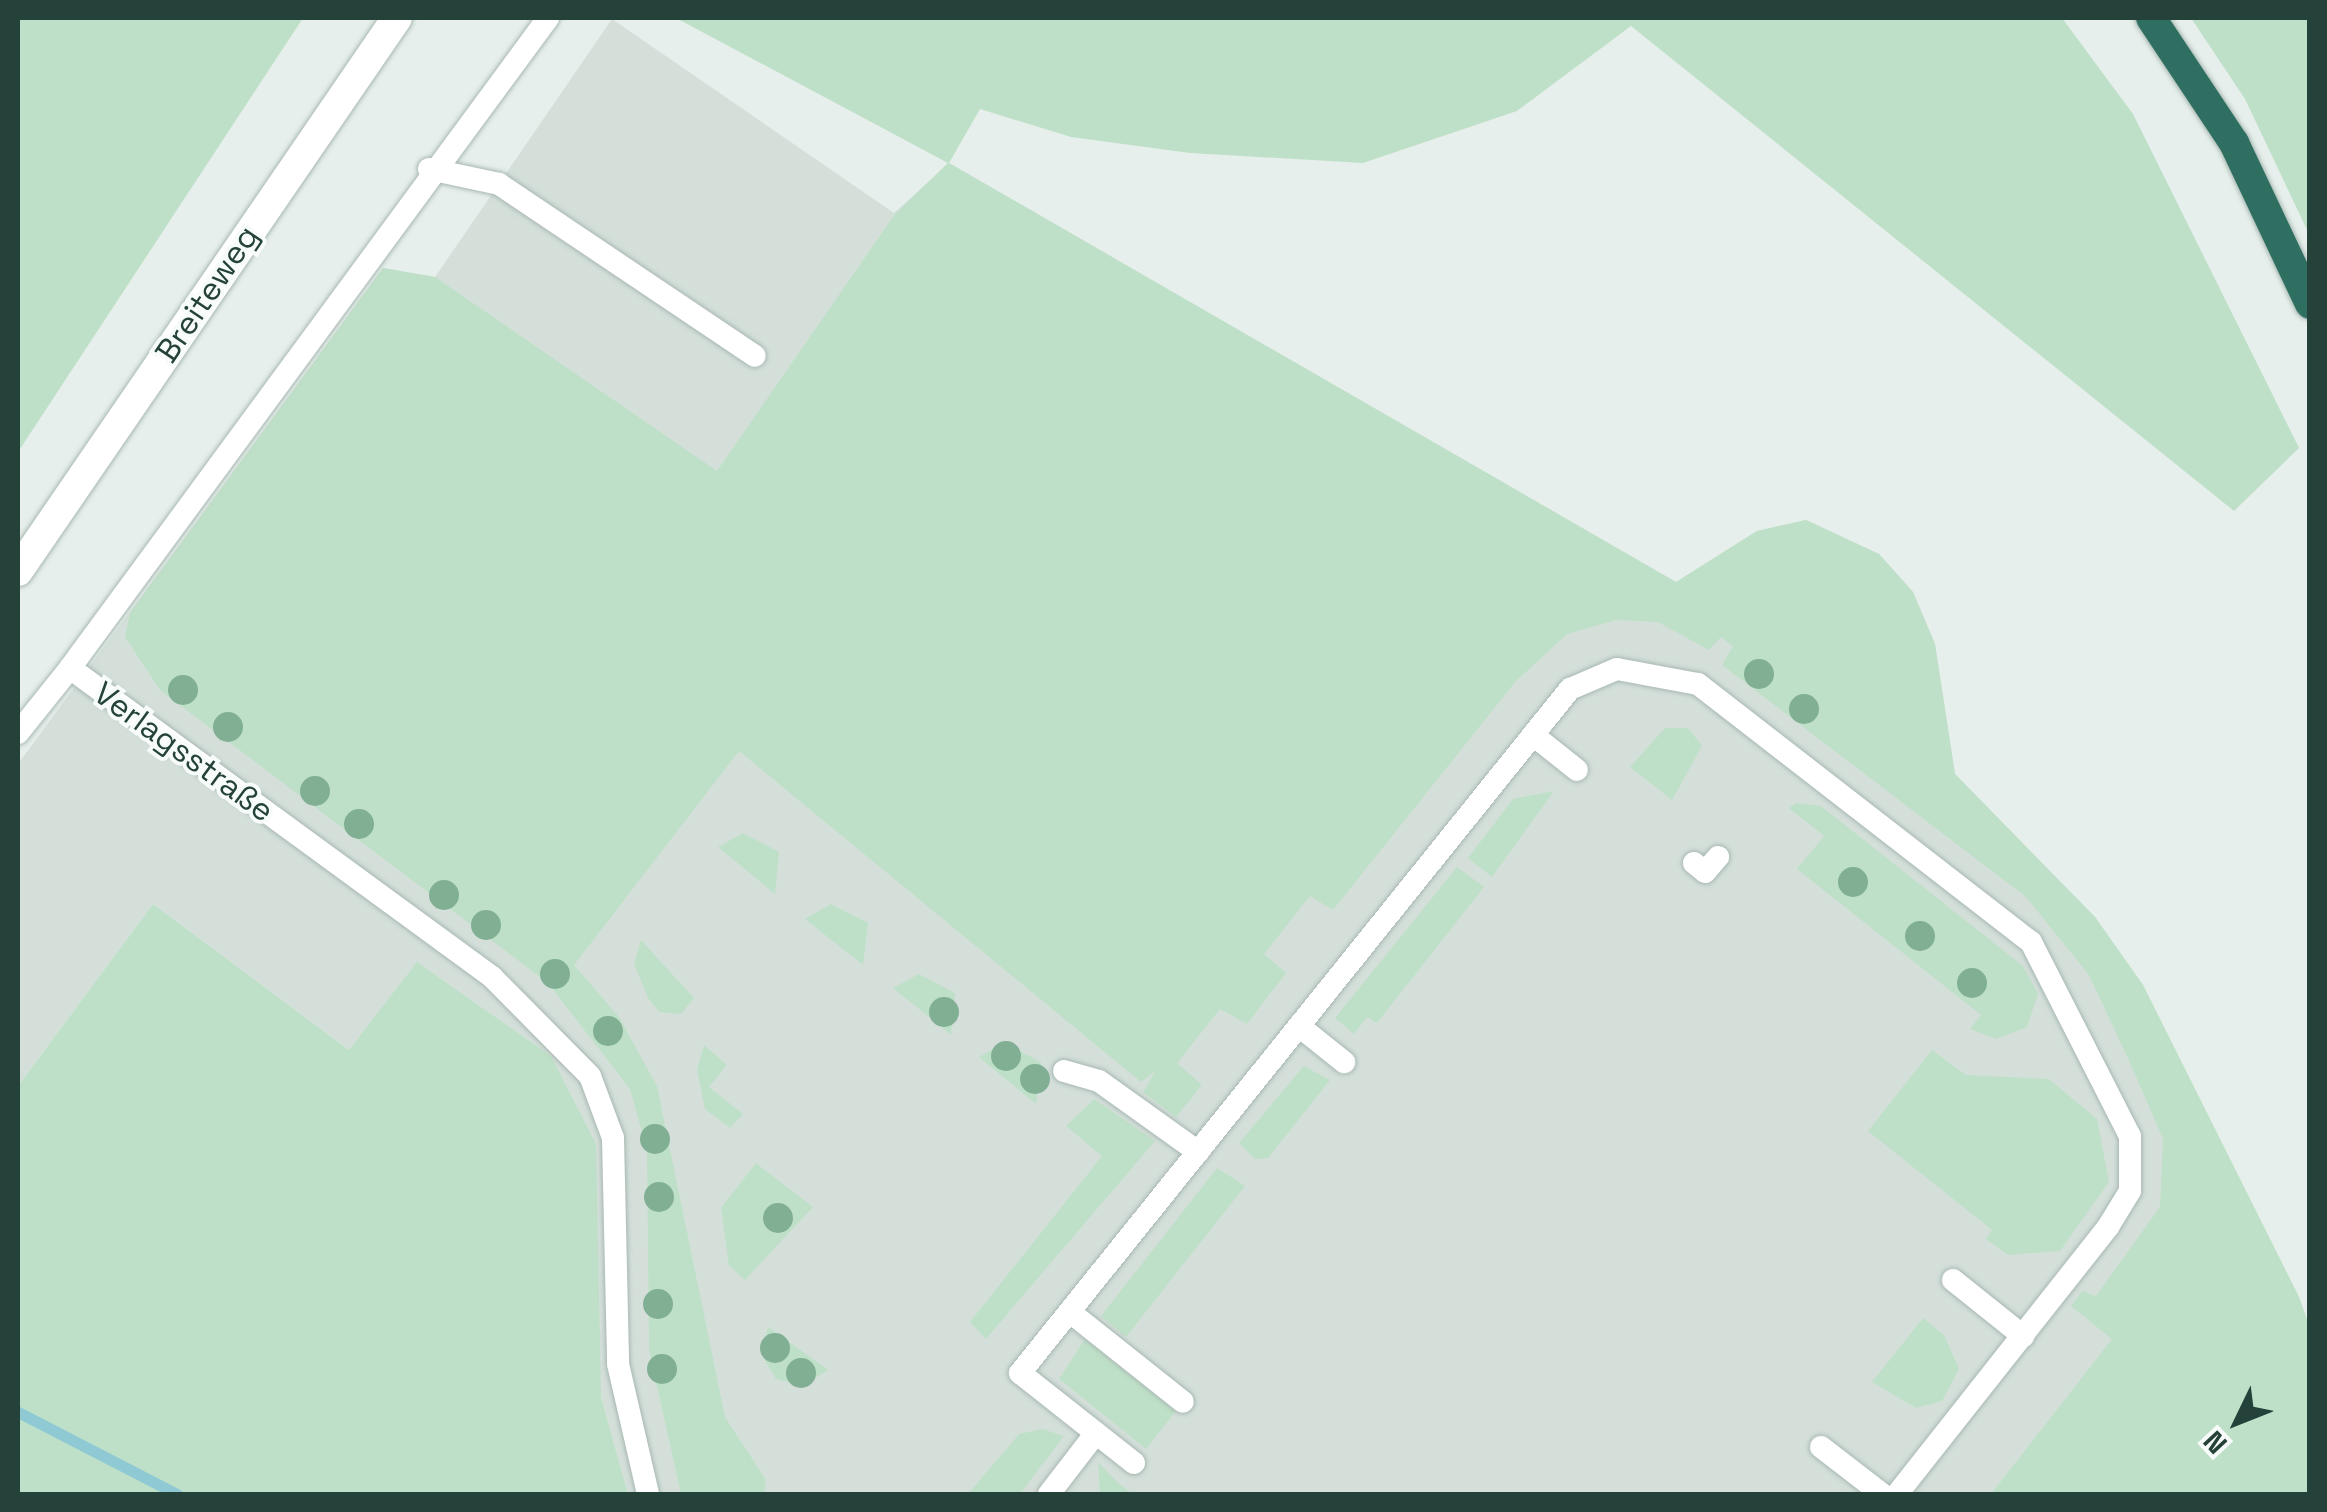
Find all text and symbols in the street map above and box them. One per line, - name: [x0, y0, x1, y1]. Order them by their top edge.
- street label: Breiteweg: [147, 218, 267, 370]
- street label: Verlagsstraße: [87, 674, 281, 830]
- north arrow: [2187, 1372, 2287, 1472]
- text: N: [2196, 1423, 2235, 1462]

